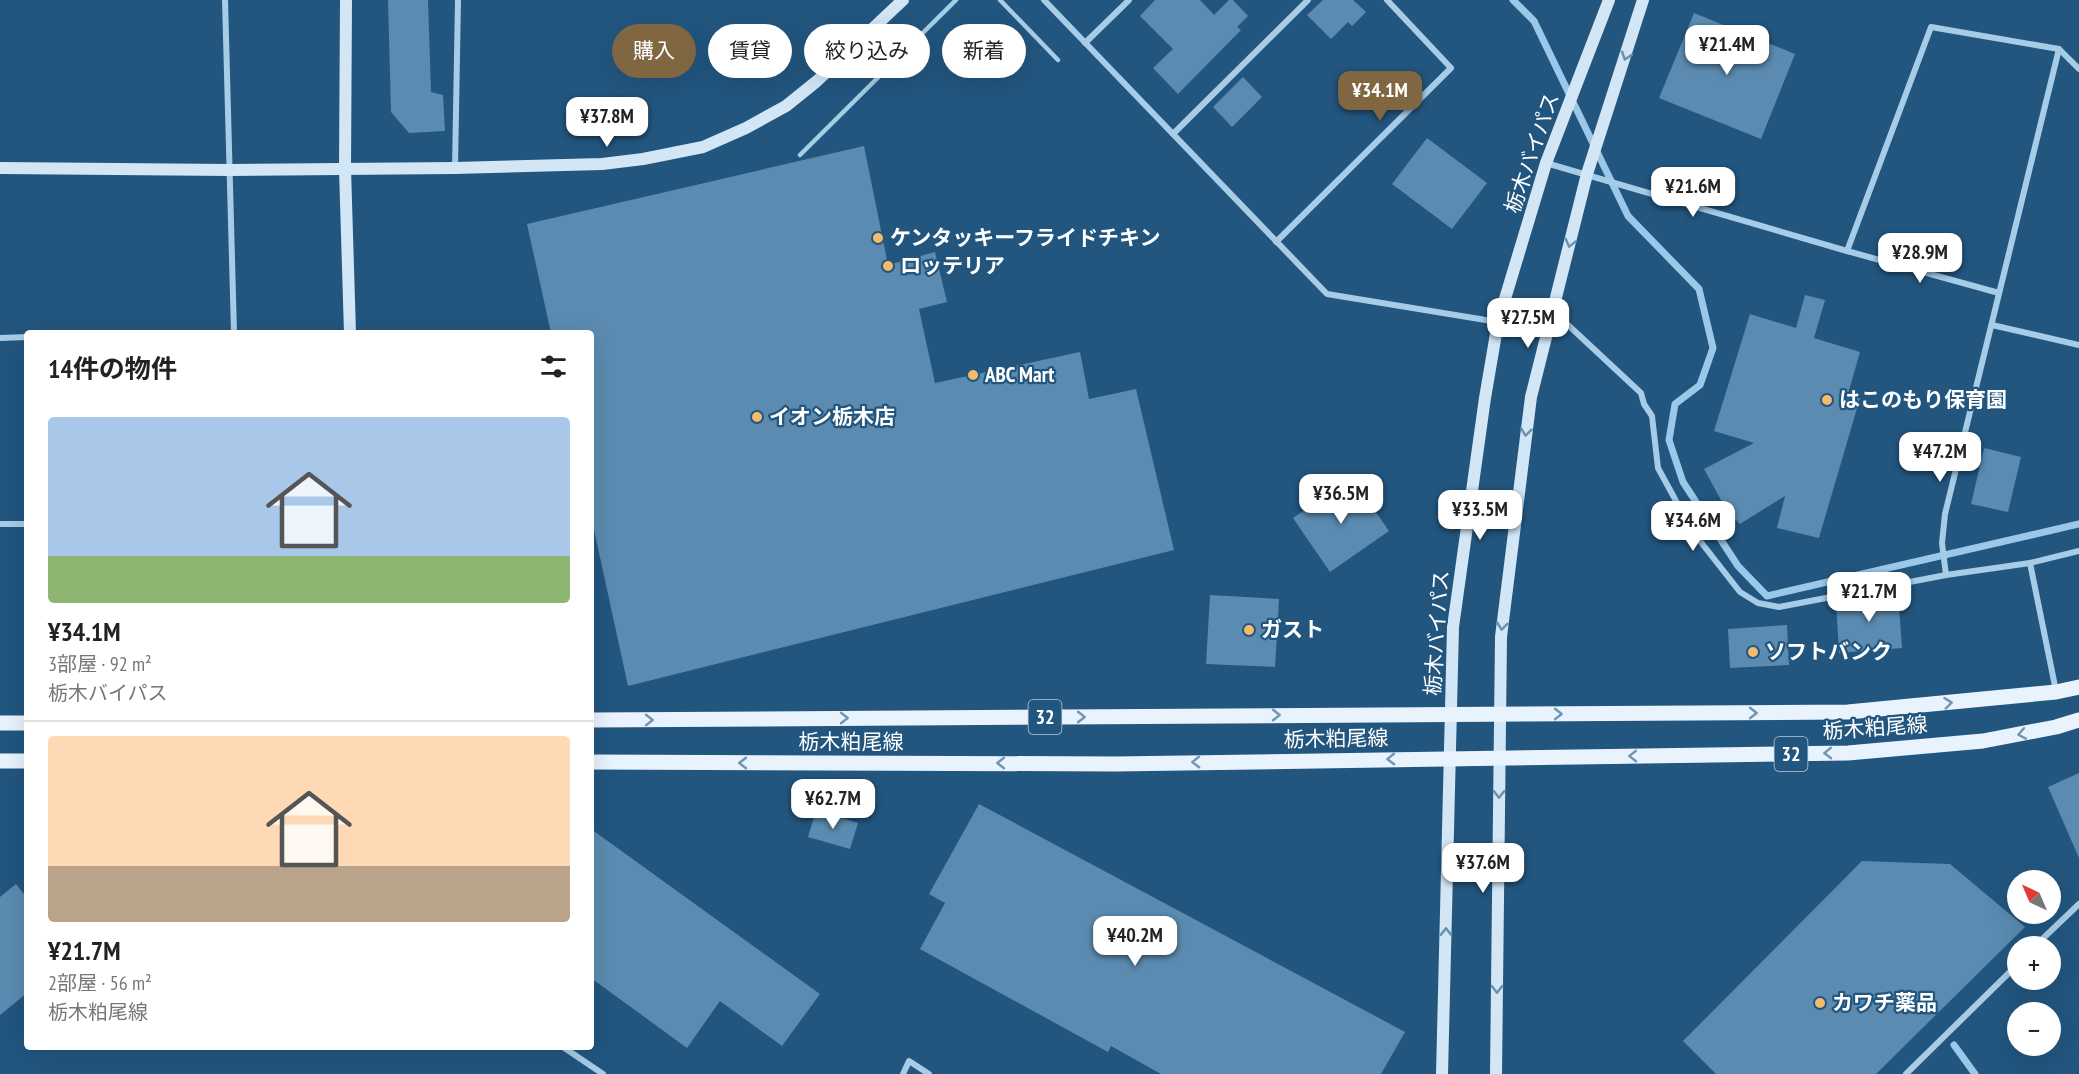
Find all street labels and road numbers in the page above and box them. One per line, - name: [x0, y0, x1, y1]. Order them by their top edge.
- street label: 栃木バイパス: [1498, 89, 1565, 217]
- street label: 栃木バイパス: [1419, 569, 1454, 697]
- road number: 32: [1028, 700, 1062, 734]
- street label: 栃木粕尾線: [1822, 710, 1928, 745]
- street label: 栃木粕尾線: [1283, 724, 1389, 753]
- street label: 栃木粕尾線: [799, 728, 904, 755]
- road number: 32: [1774, 737, 1808, 771]

